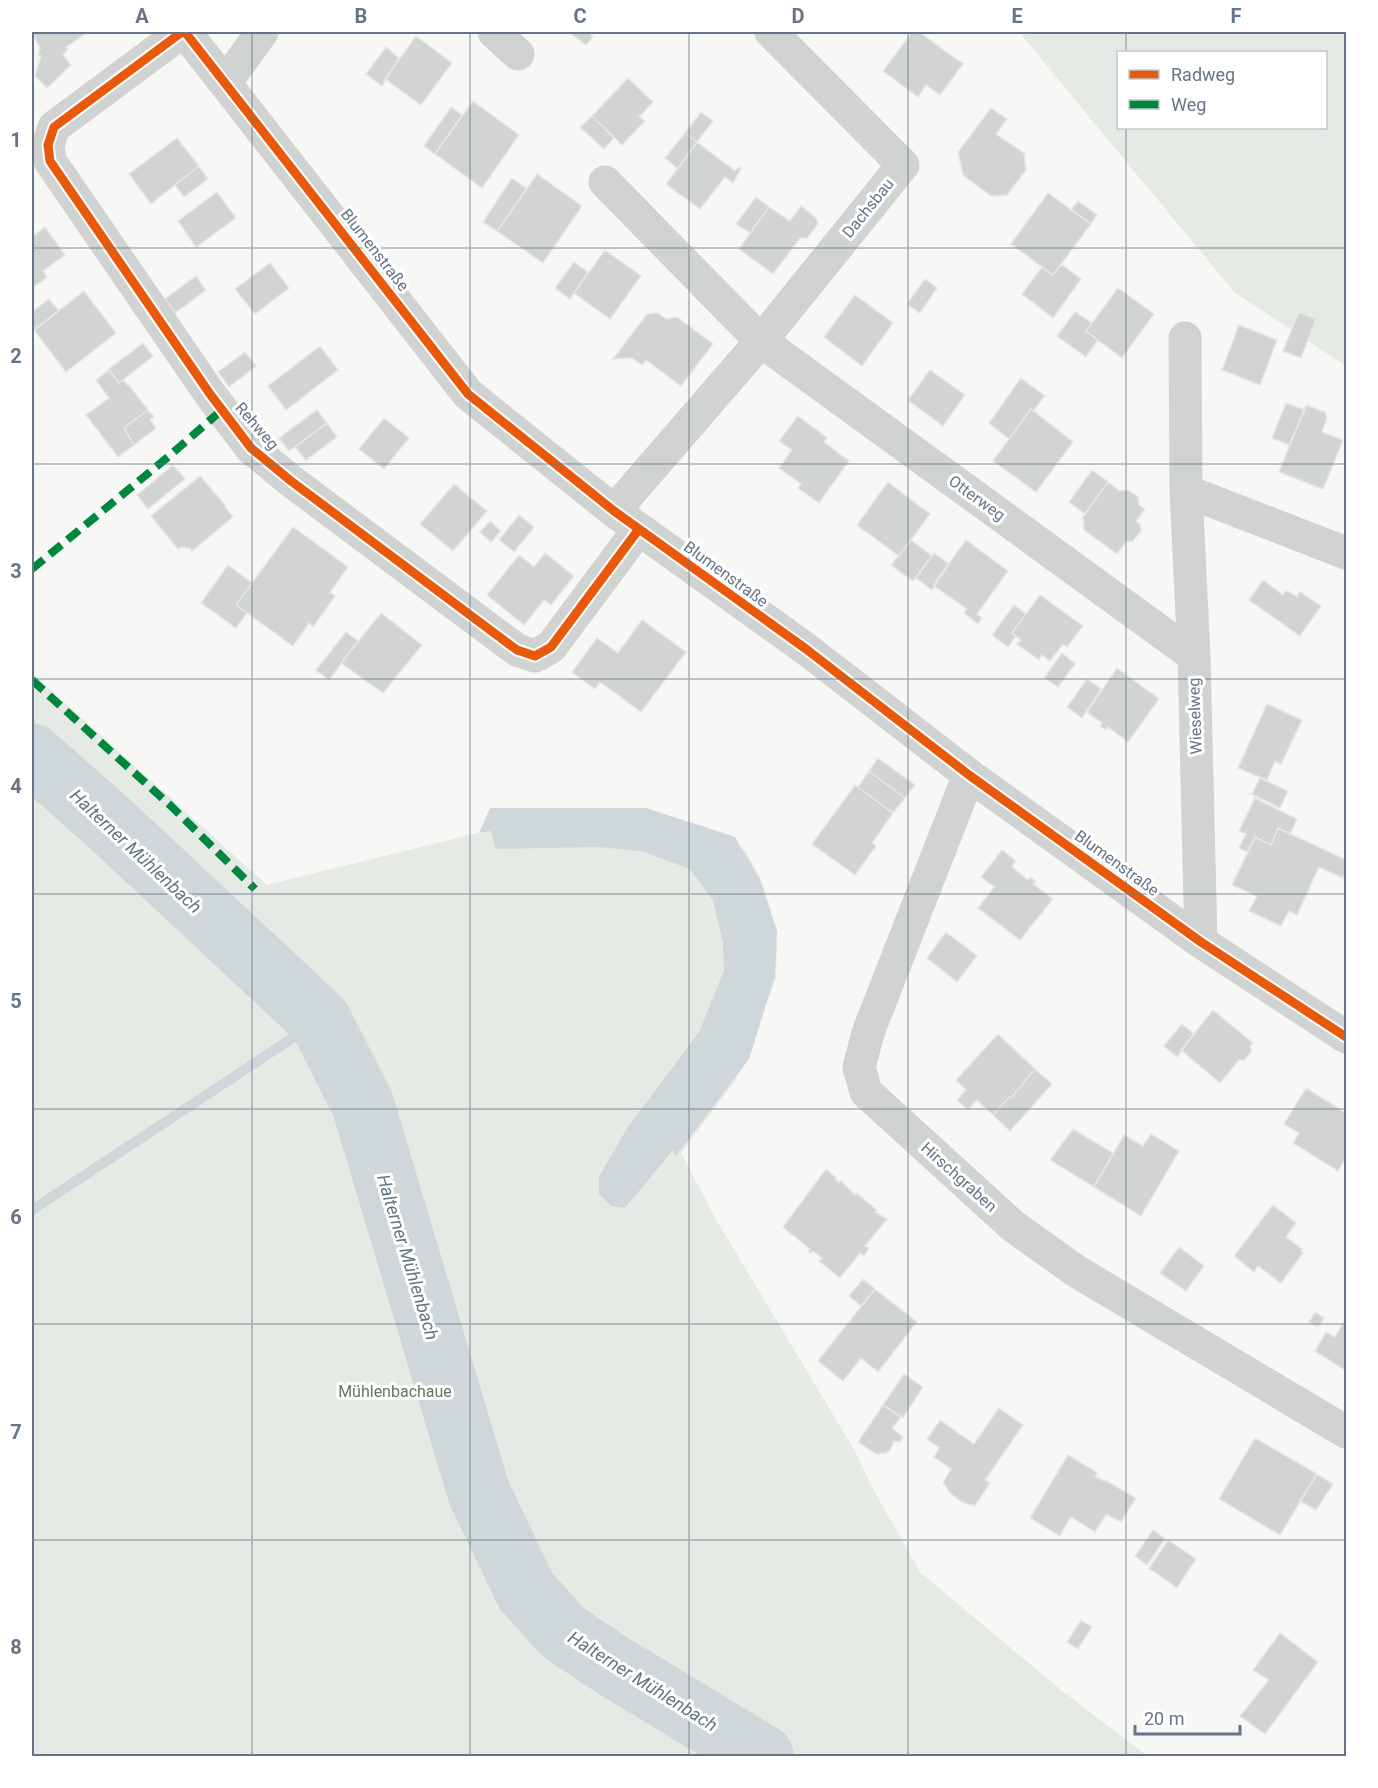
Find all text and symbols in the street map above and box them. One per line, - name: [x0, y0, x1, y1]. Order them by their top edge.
- text: A: [135, 4, 149, 28]
- text: B: [355, 4, 367, 28]
- text: C: [573, 4, 587, 28]
- text: D: [792, 4, 805, 28]
- text: E: [1011, 4, 1023, 28]
- text: F: [1231, 4, 1242, 28]
- legend: [1117, 51, 1327, 129]
- text: Radweg: [1171, 64, 1235, 85]
- text: Weg: [1171, 94, 1206, 115]
- text: 1: [10, 128, 22, 152]
- street label: Dachsbau: [838, 174, 898, 242]
- street label: Blumenstraße: [337, 205, 413, 295]
- text: 2: [10, 344, 22, 368]
- street label: Rehweg: [231, 398, 283, 454]
- street label: Otterweg: [945, 471, 1009, 525]
- street label: Blumenstraße: [680, 537, 772, 611]
- text: 3: [10, 559, 22, 583]
- street label: Wieselweg: [1184, 677, 1206, 755]
- text: 4: [10, 774, 22, 798]
- water label: Halterner Mühlenbach: [66, 785, 206, 917]
- street label: Blumenstraße: [1071, 826, 1163, 900]
- text: 5: [10, 989, 22, 1013]
- street label: Hirschgraben: [917, 1138, 1001, 1216]
- water label: Halterner Mühlenbach: [373, 1172, 443, 1342]
- text: 6: [10, 1205, 22, 1229]
- park label: Mühlenbachaue: [338, 1382, 452, 1401]
- text: 7: [10, 1420, 22, 1444]
- water label: Halterner Mühlenbach: [564, 1627, 722, 1735]
- text: 8: [10, 1635, 22, 1659]
- scale bar: [1135, 1698, 1240, 1736]
- text: 20 m: [1144, 1708, 1184, 1729]

